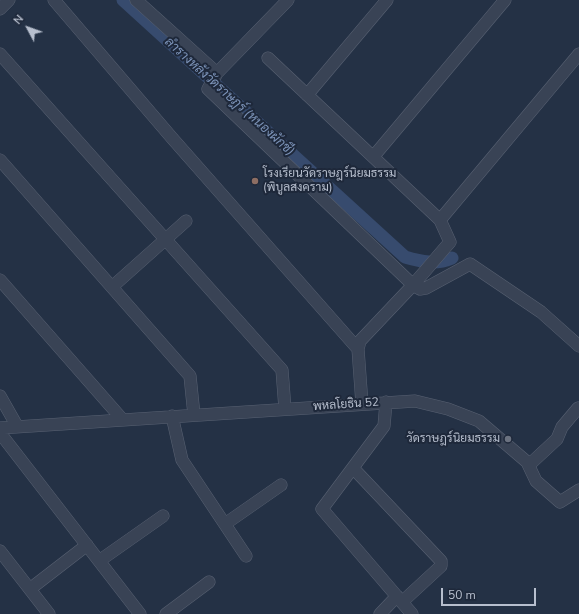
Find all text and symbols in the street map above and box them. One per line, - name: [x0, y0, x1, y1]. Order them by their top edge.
- north arrow: [8, 8, 48, 48]
- text: N: [10, 12, 27, 28]
- water label: ลำรางหลังวัดราษฎร์ (หนองผักชี): [161, 35, 297, 159]
- place label: โรงเรียนวัดราษฎร์นิยมธรรม (พิบูลสงคราม): [263, 167, 396, 195]
- marker: โรงเรียนวัดราษฎร์นิยมธรรม (พิบูลสงคราม): [250, 176, 260, 186]
- street label: พหลโยธิน 52: [312, 396, 380, 414]
- place label: วัดราษฎร์นิยมธรรม: [406, 432, 500, 446]
- marker: วัดราษฎร์นิยมธรรม: [503, 434, 513, 444]
- scale bar: [443, 580, 538, 606]
- text: 50 m: [448, 587, 476, 603]

